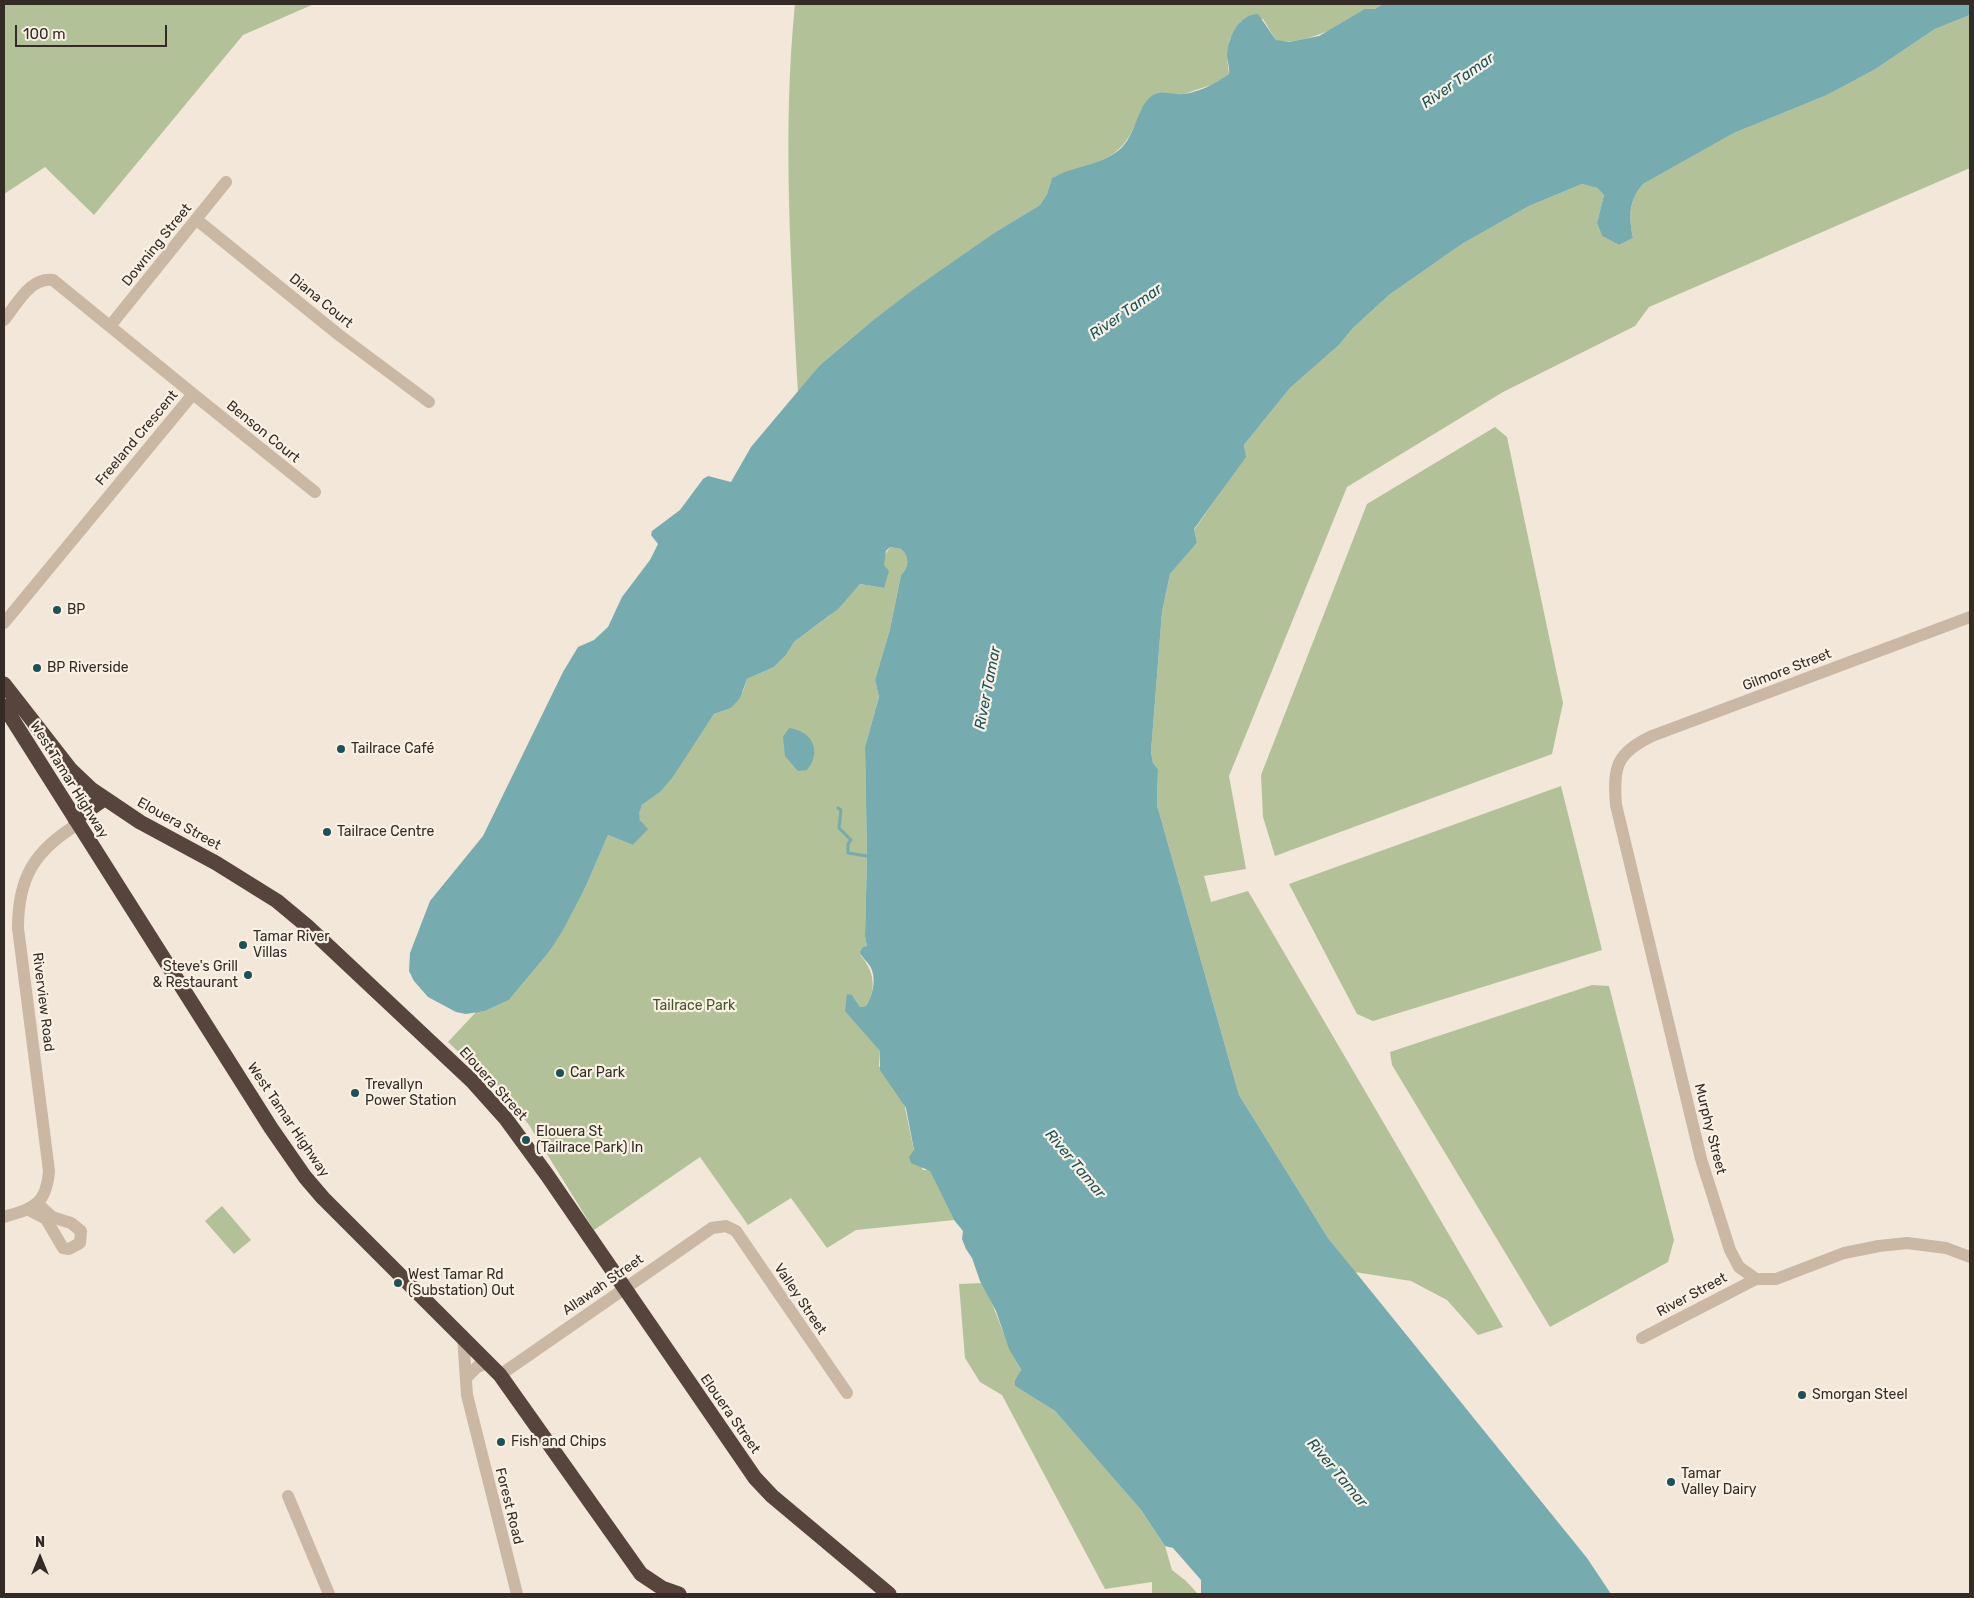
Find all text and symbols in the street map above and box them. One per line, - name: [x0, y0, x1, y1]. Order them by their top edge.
- scale bar: [18, 15, 170, 47]
- text: 100 m: [23, 25, 65, 43]
- water label: River Tamar: [1418, 49, 1498, 113]
- street label: Downing Street: [119, 200, 195, 290]
- street label: Diana Court: [286, 270, 356, 332]
- water label: River Tamar: [1086, 280, 1166, 344]
- street label: Freeland Crescent: [92, 387, 182, 489]
- street label: Benson Court: [223, 397, 303, 467]
- place label: BP: [67, 602, 85, 618]
- marker: BP: [51, 604, 63, 616]
- water label: River Tamar: [971, 645, 1005, 731]
- street label: Gilmore Street: [1740, 645, 1834, 695]
- place label: BP Riverside: [47, 660, 129, 676]
- marker: BP Riverside: [31, 662, 43, 674]
- street label: West Tamar Highway: [26, 718, 112, 842]
- place label: Tailrace Café: [351, 741, 434, 757]
- marker: Tailrace Café: [335, 743, 347, 755]
- street label: Elouera Street: [134, 794, 224, 854]
- place label: Tailrace Centre: [337, 824, 434, 840]
- marker: Tailrace Centre: [321, 826, 333, 838]
- place label: Tamar River Villas: [253, 929, 330, 962]
- marker: Tamar River Villas: [237, 939, 249, 951]
- street label: Riverview Road: [29, 951, 57, 1053]
- place label: Steve's Grill & Restaurant: [152, 959, 238, 992]
- marker: Steve's Grill & Restaurant: [242, 969, 254, 981]
- park label: Tailrace Park: [653, 998, 735, 1014]
- street label: Elouera Street: [456, 1044, 530, 1124]
- street label: West Tamar Highway: [243, 1059, 333, 1181]
- place label: Car Park: [570, 1065, 625, 1081]
- marker: Car Park: [554, 1067, 566, 1079]
- place label: Trevallyn Power Station: [365, 1077, 457, 1110]
- street label: Murphy Street: [1691, 1082, 1729, 1176]
- marker: Trevallyn Power Station: [349, 1087, 361, 1099]
- place label: Elouera St (Tailrace Park) In: [536, 1124, 643, 1156]
- water label: River Tamar: [1041, 1126, 1109, 1202]
- marker: Elouera St (Tailrace Park) In: [520, 1134, 532, 1146]
- street label: Allawah Street: [559, 1251, 647, 1319]
- street label: Valley Street: [770, 1260, 830, 1338]
- place label: West Tamar Rd (Substation) Out: [408, 1267, 515, 1300]
- street label: River Street: [1654, 1269, 1730, 1321]
- marker: West Tamar Rd (Substation) Out: [392, 1277, 404, 1289]
- street label: Elouera Street: [696, 1371, 764, 1457]
- place label: Smorgan Steel: [1812, 1387, 1908, 1403]
- marker: Smorgan Steel: [1796, 1389, 1808, 1401]
- place label: Fish and Chips: [511, 1434, 606, 1450]
- water label: River Tamar: [1303, 1435, 1371, 1511]
- marker: Fish and Chips: [495, 1436, 507, 1448]
- street label: Forest Road: [491, 1466, 527, 1546]
- place label: Tamar Valley Dairy: [1681, 1466, 1756, 1498]
- marker: Tamar Valley Dairy: [1665, 1476, 1677, 1488]
- north arrow: [15, 1533, 65, 1583]
- text: N: [35, 1534, 45, 1551]

